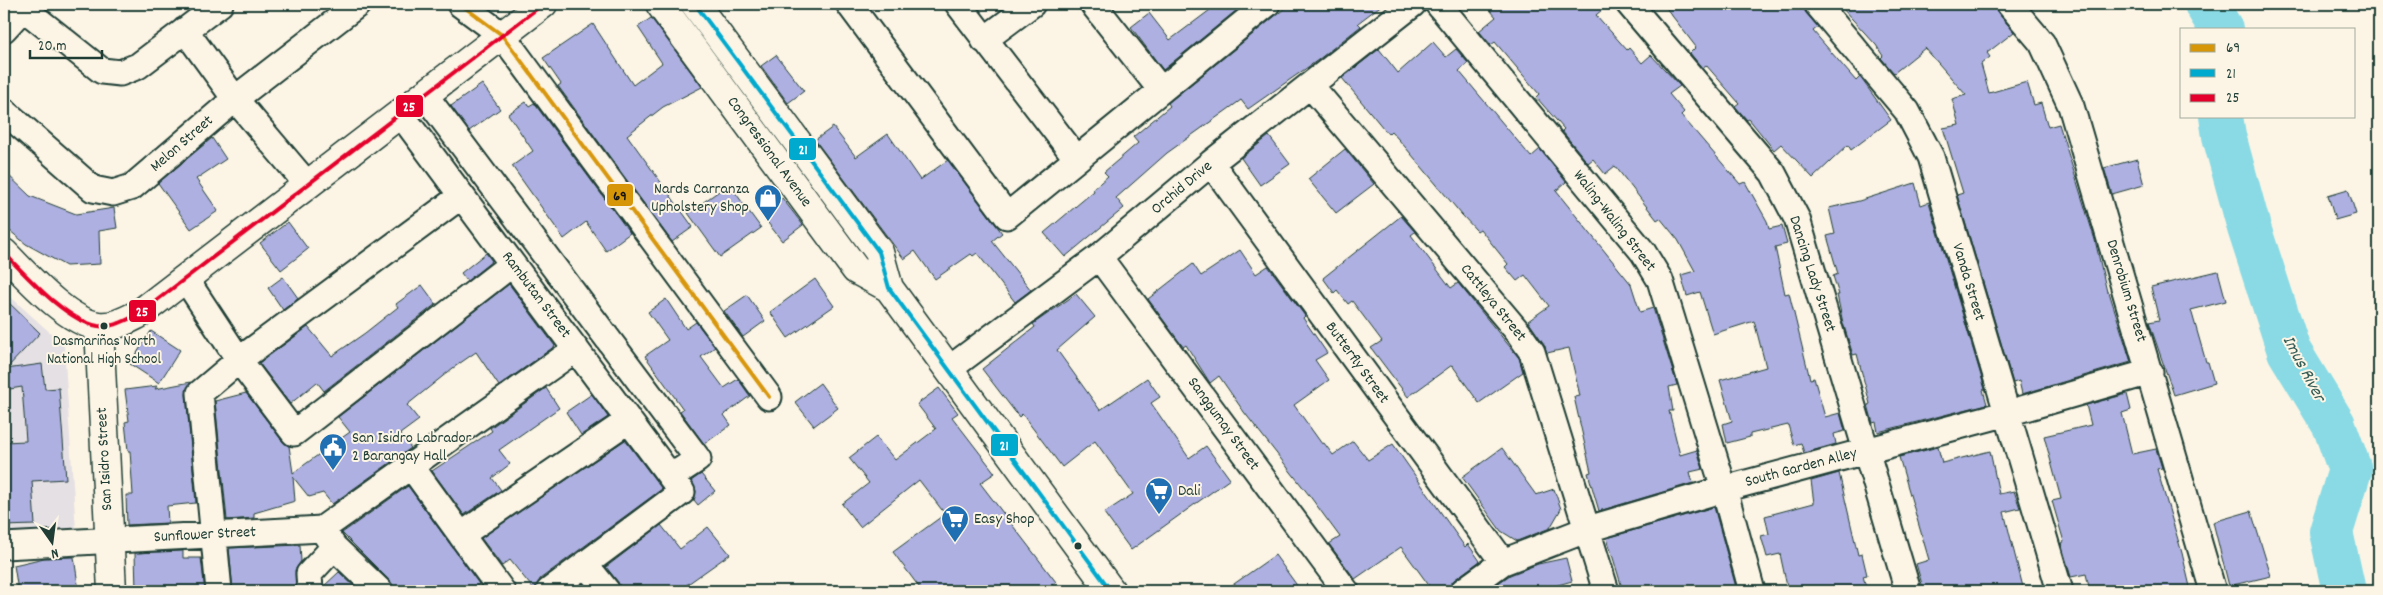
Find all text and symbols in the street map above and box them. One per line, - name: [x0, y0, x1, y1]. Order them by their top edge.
- scale bar: [30, 28, 102, 60]
- legend: [2180, 28, 2356, 118]
- text: 20 m: [38, 36, 66, 58]
- text: 69: [2226, 38, 2240, 60]
- text: 21: [2226, 64, 2236, 86]
- text: 25: [2226, 88, 2240, 110]
- street label: Congressional Avenue: [721, 92, 817, 212]
- line badge: 25: [395, 94, 424, 118]
- text: 25: [403, 98, 416, 118]
- street label: Melon Street: [145, 110, 219, 178]
- line badge: 21: [788, 137, 817, 161]
- text: 21: [798, 141, 808, 161]
- street label: Orchid Drive: [1146, 155, 1218, 221]
- street label: Waling-Waling Street: [1567, 165, 1661, 277]
- place label: Nards Carranza Upholstery Shop: [651, 178, 749, 219]
- line badge: 69: [606, 183, 634, 207]
- shop icon: Nards Carranza Upholstery Shop: [753, 183, 783, 222]
- text: 69: [613, 187, 627, 207]
- street label: Dancing Lady Street: [1782, 213, 1842, 335]
- street label: Denrobium Street: [2099, 237, 2153, 345]
- street label: Vanda Street: [1945, 240, 1991, 324]
- street label: Rambutan Street: [496, 247, 576, 343]
- street label: Cattleya Street: [1454, 259, 1532, 347]
- line badge: 25: [128, 299, 157, 323]
- text: 25: [136, 303, 149, 323]
- street label: Butterfly Street: [1319, 317, 1395, 409]
- marker: Dasmariñas North National High School: [99, 321, 109, 331]
- place label: Dasmariñas North National High School: [47, 331, 161, 371]
- water label: Imus River: [2275, 332, 2332, 409]
- street label: Sanggumay Street: [1181, 373, 1265, 475]
- street label: San Isidro Street: [91, 407, 119, 511]
- place label: San Isidro Labrador 2 Barangay Hall: [352, 427, 472, 468]
- public building icon: San Isidro Labrador 2 Barangay Hall: [318, 432, 348, 471]
- line badge: 21: [990, 433, 1019, 457]
- text: 21: [999, 437, 1009, 457]
- street label: South Garden Alley: [1742, 442, 1860, 494]
- supermarket icon: Dali: [1144, 476, 1174, 515]
- place label: Dali: [1178, 480, 1201, 503]
- supermarket icon: Easy Shop: [940, 504, 970, 543]
- place label: Easy Shop: [974, 508, 1035, 531]
- north arrow: [28, 518, 78, 568]
- street label: Sunflower Street: [153, 521, 257, 549]
- unlabelled marker: [1073, 541, 1083, 551]
- text: N: [49, 542, 60, 563]

